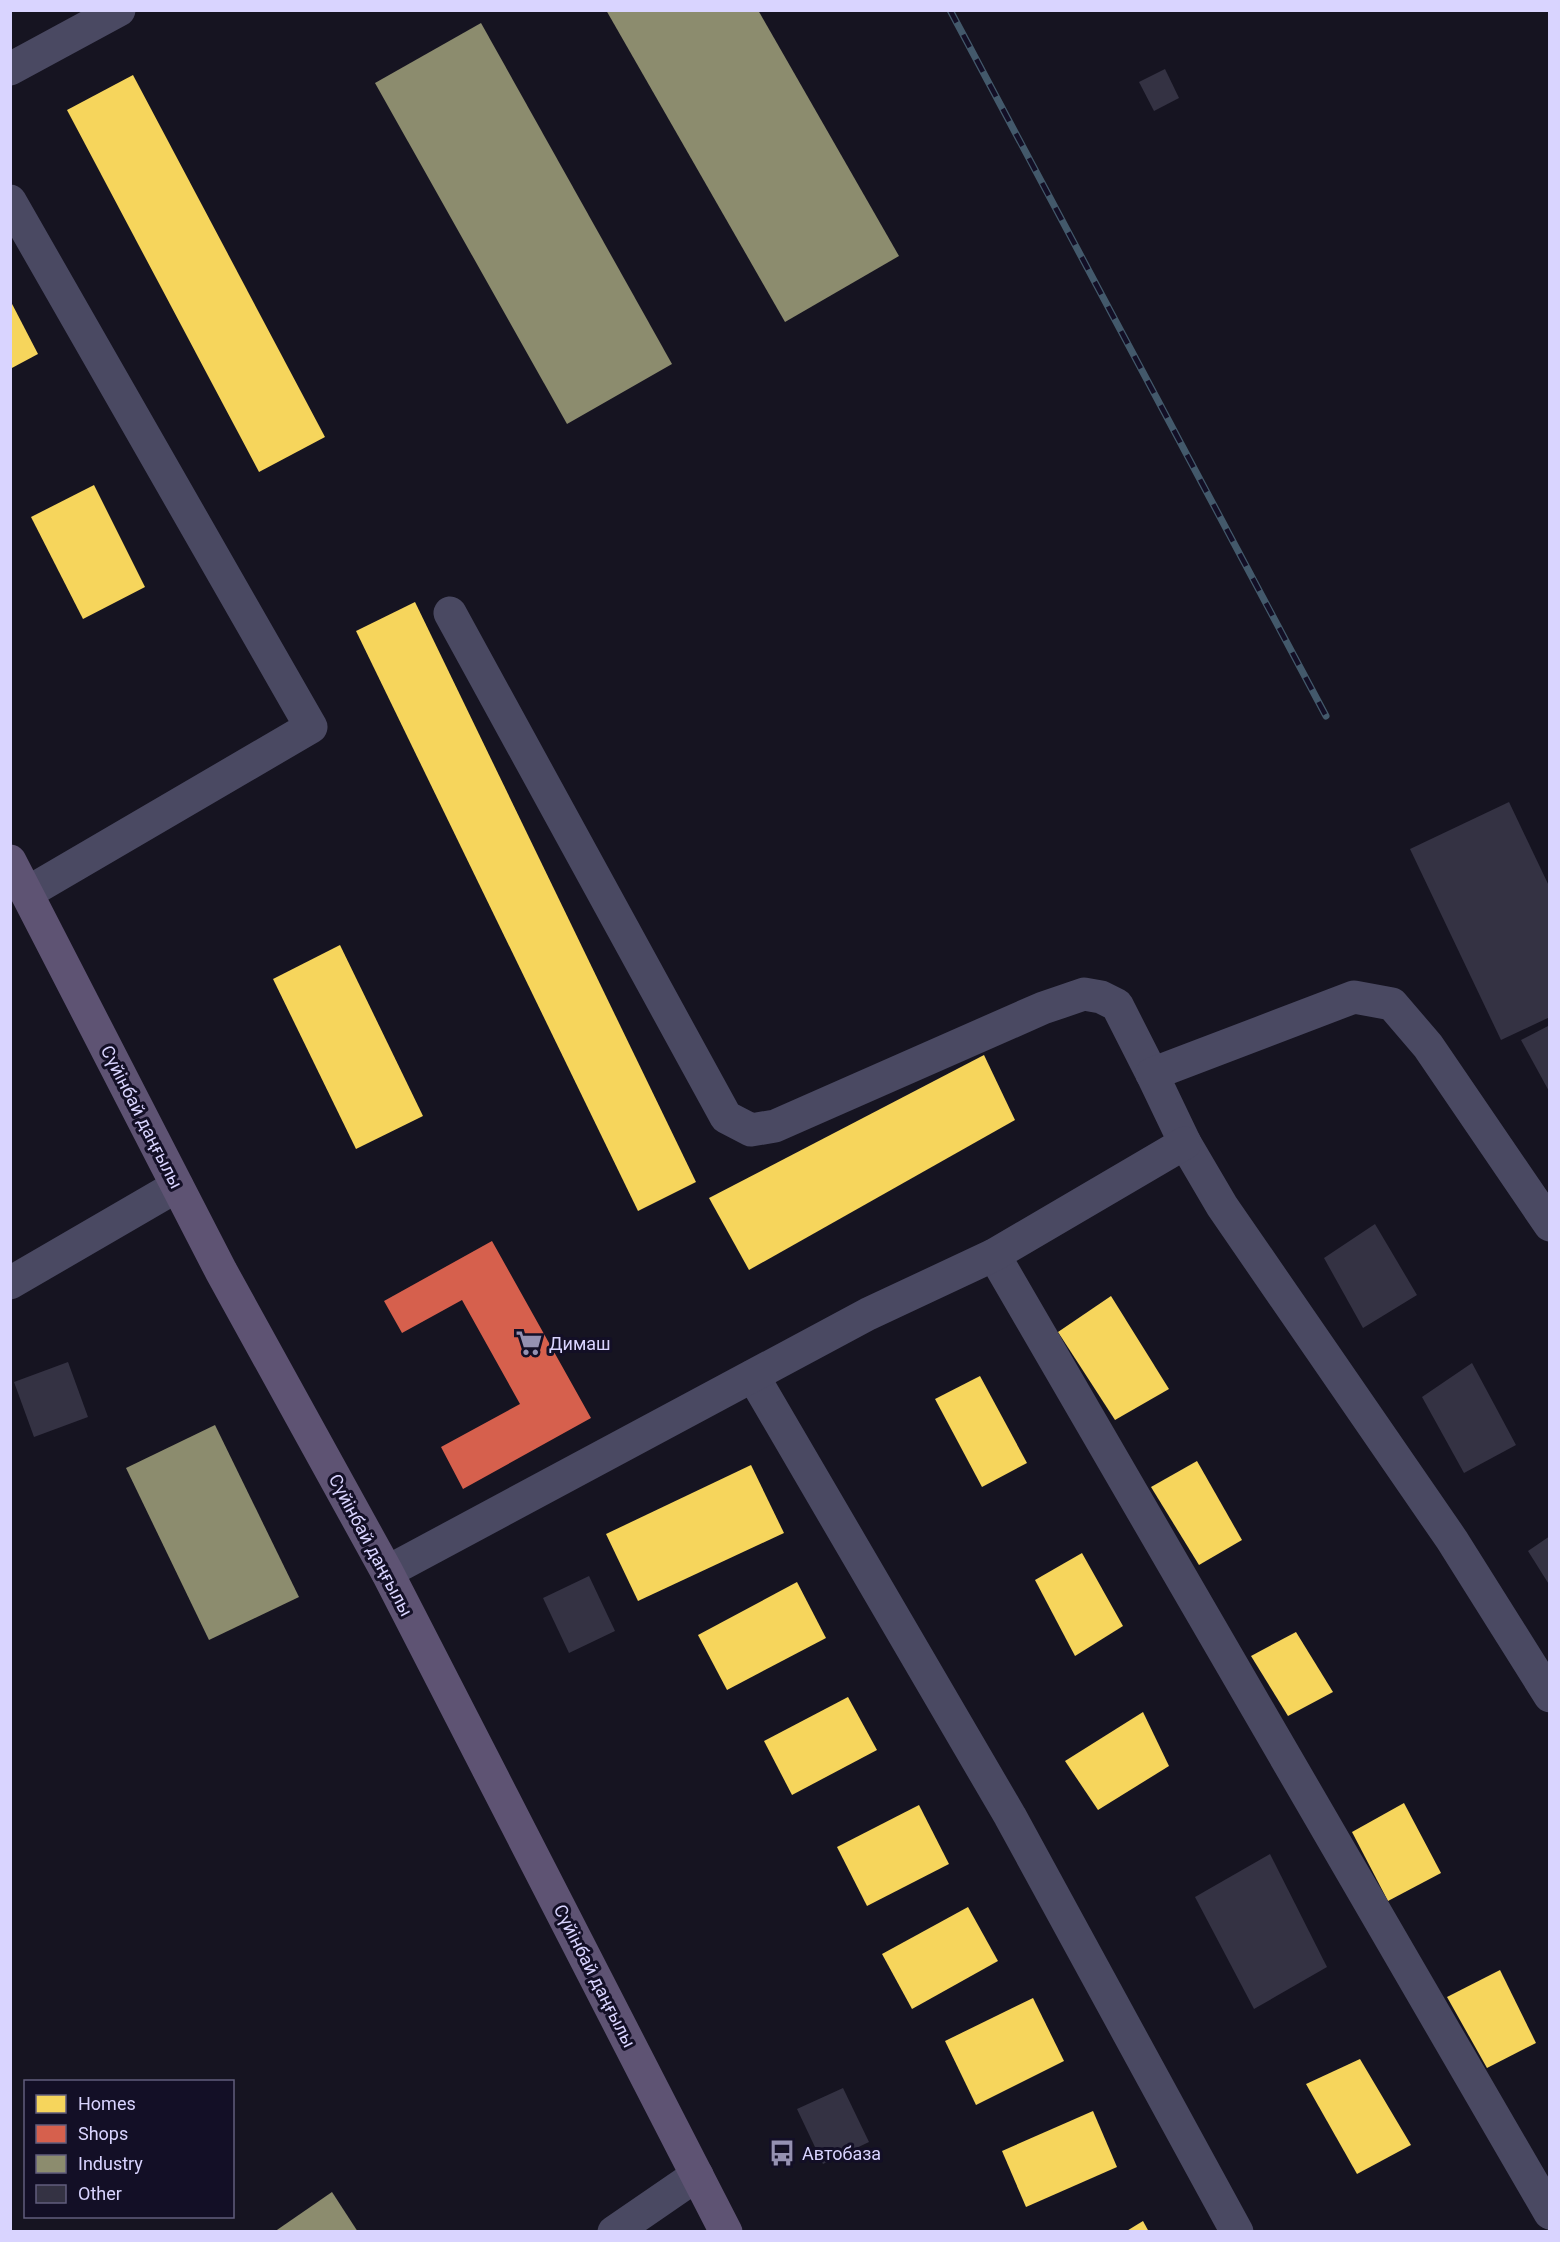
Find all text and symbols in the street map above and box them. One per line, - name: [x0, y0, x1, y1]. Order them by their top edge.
- street label: Сүйінбай даңғылы: [97, 1042, 187, 1192]
- supermarket icon: Димаш: [514, 1328, 544, 1358]
- place label: Димаш: [549, 1333, 611, 1354]
- street label: Сүйінбай даңғылы: [325, 1470, 417, 1620]
- street label: Сүйінбай даңғылы: [550, 1901, 640, 2051]
- legend: [24, 2080, 234, 2218]
- text: Homes: [78, 2093, 136, 2114]
- text: Shops: [78, 2123, 128, 2144]
- bus stop icon: Автобаза: [767, 2138, 797, 2168]
- place label: Автобаза: [802, 2143, 881, 2164]
- text: Industry: [78, 2153, 143, 2174]
- text: Other: [78, 2183, 122, 2204]

